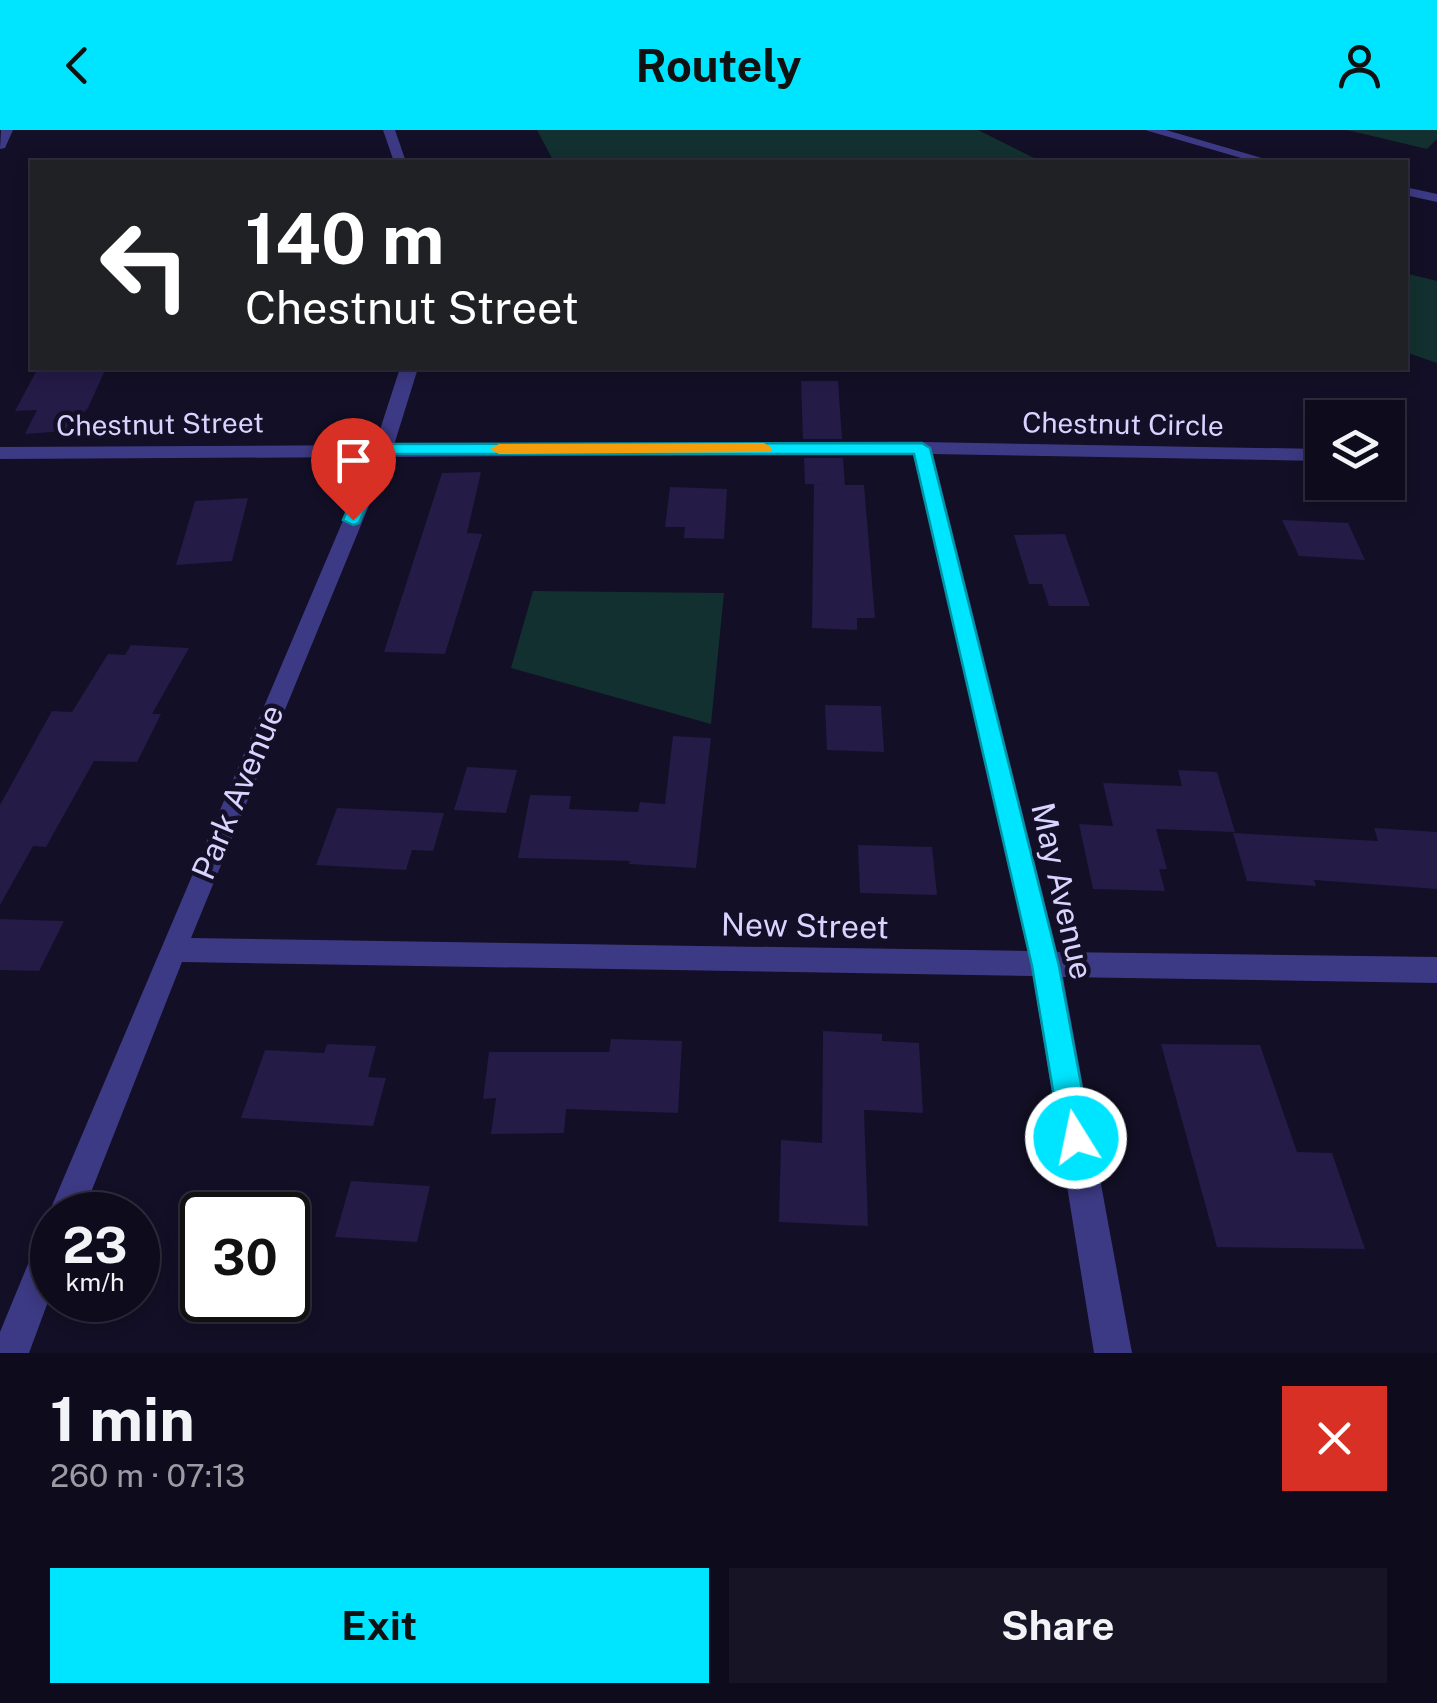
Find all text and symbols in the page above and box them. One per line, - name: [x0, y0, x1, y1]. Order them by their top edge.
- icon: back: [50, 38, 105, 93]
- icon: person: [1332, 38, 1387, 93]
- text: Routely: [636, 39, 801, 92]
- text: 140 m: [245, 197, 444, 280]
- icon: left: [80, 200, 210, 330]
- text: Chestnut Street: [245, 281, 579, 334]
- map controls: [1305, 400, 1405, 500]
- button: layers: [1305, 400, 1405, 500]
- street label: Chestnut Street: [56, 405, 264, 442]
- street label: Chestnut Circle: [1022, 405, 1224, 442]
- pin: [311, 418, 396, 521]
- icon: arrive: [326, 433, 381, 488]
- street label: Park Avenue: [184, 699, 291, 885]
- street label: May Avenue: [1024, 799, 1101, 983]
- street label: New Street: [721, 906, 889, 945]
- position arrow: [1024, 1086, 1128, 1190]
- speed limit sign: 30: [180, 1192, 310, 1322]
- text: 23: [62, 1215, 128, 1274]
- text: km/h: [66, 1267, 124, 1297]
- text: 1 min: [50, 1384, 195, 1455]
- button: close: [1282, 1386, 1387, 1491]
- text: 260 m · 07:13: [50, 1457, 245, 1494]
- button: Exit: [50, 1568, 709, 1683]
- button: Share: [729, 1568, 1387, 1683]

